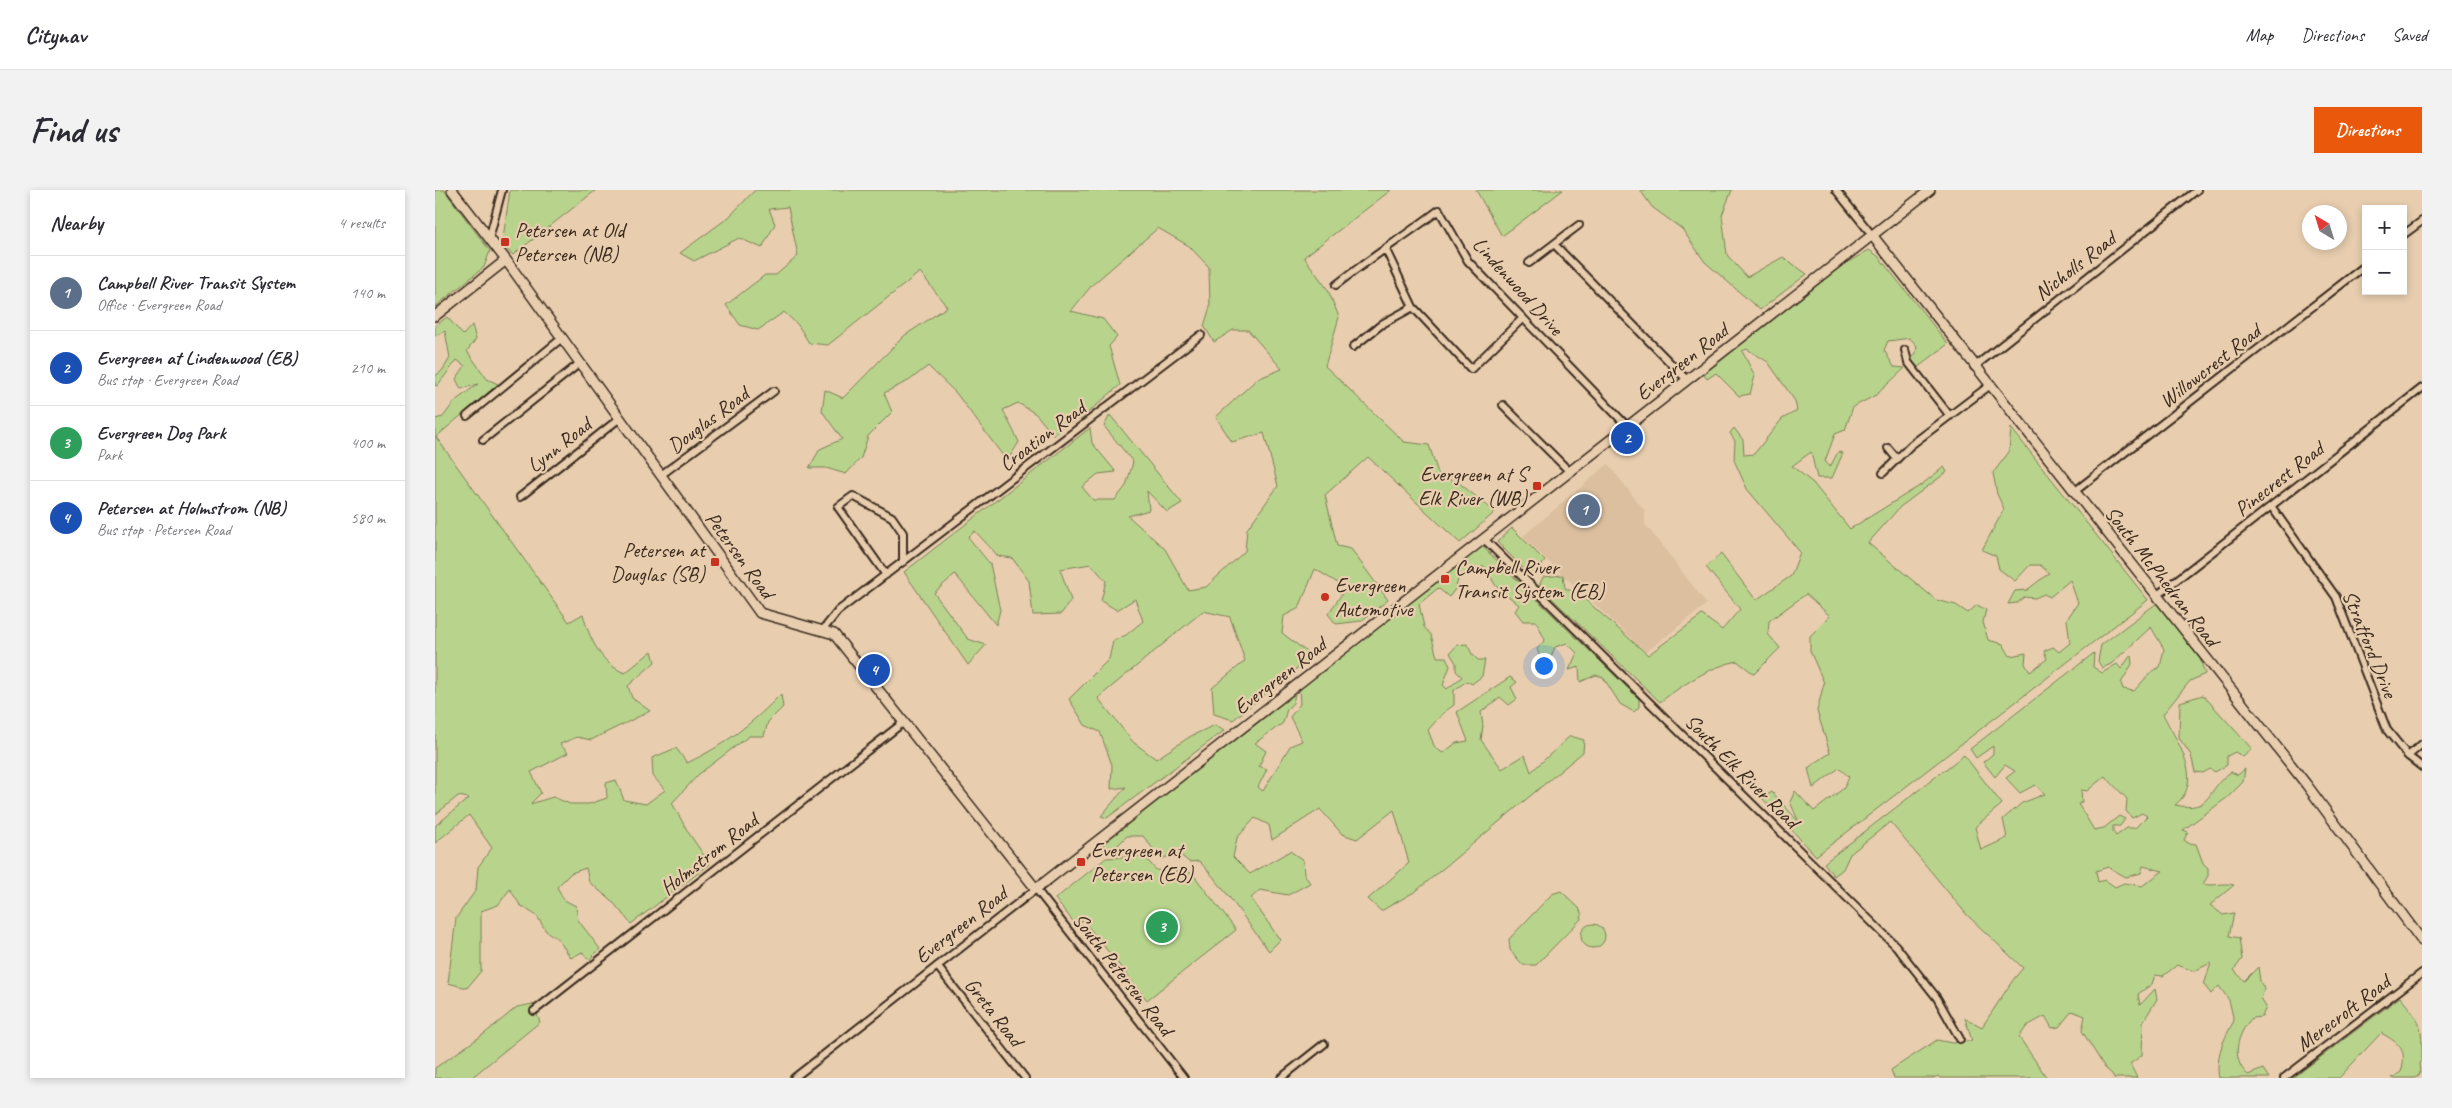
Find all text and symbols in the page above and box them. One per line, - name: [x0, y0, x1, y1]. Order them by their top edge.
- text: Citynav: [25, 20, 86, 50]
- text: Map: [2246, 24, 2273, 46]
- text: Directions: [2301, 24, 2364, 46]
- text: Saved: [2392, 24, 2427, 46]
- button: Directions: [2314, 107, 2422, 153]
- text: Find us: [30, 108, 117, 153]
- north arrow: [2302, 205, 2347, 250]
- map controls: [2362, 205, 2407, 295]
- button: +: [2362, 205, 2407, 250]
- text: Nearby: [50, 210, 103, 236]
- text: 4 results: [338, 213, 385, 233]
- place label: Petersen at Old Petersen (NB): [515, 217, 628, 267]
- street label: Nicholls Road: [2029, 224, 2123, 306]
- street label: Lindenwood Drive: [1467, 231, 1570, 341]
- marker: Petersen at Old Petersen (NB): [499, 236, 511, 248]
- button: −: [2362, 250, 2407, 295]
- text: Campbell River Transit System: [97, 271, 295, 295]
- text: 1: [62, 283, 70, 303]
- text: 140 m: [351, 283, 385, 303]
- text: Office · Evergreen Road: [97, 295, 221, 315]
- street label: Evergreen Road: [1630, 316, 1736, 406]
- street label: Willowcrest Road: [2154, 316, 2269, 414]
- text: Evergreen at Lindenwood (EB): [97, 346, 297, 370]
- text: 2: [62, 358, 70, 378]
- text: 210 m: [351, 358, 385, 378]
- text: Bus stop · Evergreen Road: [97, 370, 238, 390]
- street label: Douglas Road: [662, 379, 757, 459]
- street label: Croation Road: [994, 393, 1093, 477]
- street label: Lynn Road: [522, 410, 599, 478]
- pin: 2: [1611, 419, 1643, 457]
- text: Evergreen Dog Park: [97, 421, 226, 445]
- text: 3: [62, 433, 70, 453]
- text: 400 m: [351, 433, 385, 453]
- street label: Pinecrest Road: [2229, 434, 2331, 522]
- text: Park: [97, 445, 122, 465]
- place label: Evergreen at S Elk River (WB): [1418, 461, 1531, 511]
- marker: Evergreen at S Elk River (WB): [1531, 480, 1543, 492]
- pin: 1: [1568, 491, 1600, 529]
- text: Petersen at Holmstrom (NB): [97, 496, 286, 520]
- street label: South McPhedran Road: [2099, 501, 2227, 654]
- street label: Petersen Road: [700, 506, 782, 607]
- text: 4: [62, 508, 70, 528]
- text: 580 m: [351, 508, 385, 528]
- text: Bus stop · Petersen Road: [97, 520, 231, 540]
- place label: Petersen at Douglas (SB): [611, 537, 707, 587]
- place label: Campbell River Transit System (EB): [1455, 554, 1605, 604]
- marker: Petersen at Douglas (SB): [709, 556, 721, 568]
- place label: Evergreen Automotive: [1335, 572, 1414, 622]
- marker: Campbell River Transit System (EB): [1439, 573, 1451, 585]
- street label: Stratford Drive: [2337, 587, 2404, 703]
- marker: Evergreen Automotive: [1319, 591, 1331, 603]
- street label: Evergreen Road: [1228, 630, 1334, 720]
- pin: 4: [858, 651, 890, 689]
- your location: [1531, 653, 1557, 679]
- street label: South Elk River Road: [1679, 708, 1807, 836]
- street label: Holmstrom Road: [655, 805, 766, 900]
- place label: Evergreen at Petersen (EB): [1091, 837, 1194, 887]
- marker: Evergreen at Petersen (EB): [1075, 856, 1087, 868]
- street label: Evergreen Road: [909, 879, 1015, 969]
- street label: South Petersen Road: [1067, 907, 1181, 1044]
- pin: 3: [1146, 908, 1178, 946]
- street label: Merecroft Road: [2291, 967, 2398, 1057]
- street label: Greta Road: [959, 972, 1031, 1054]

